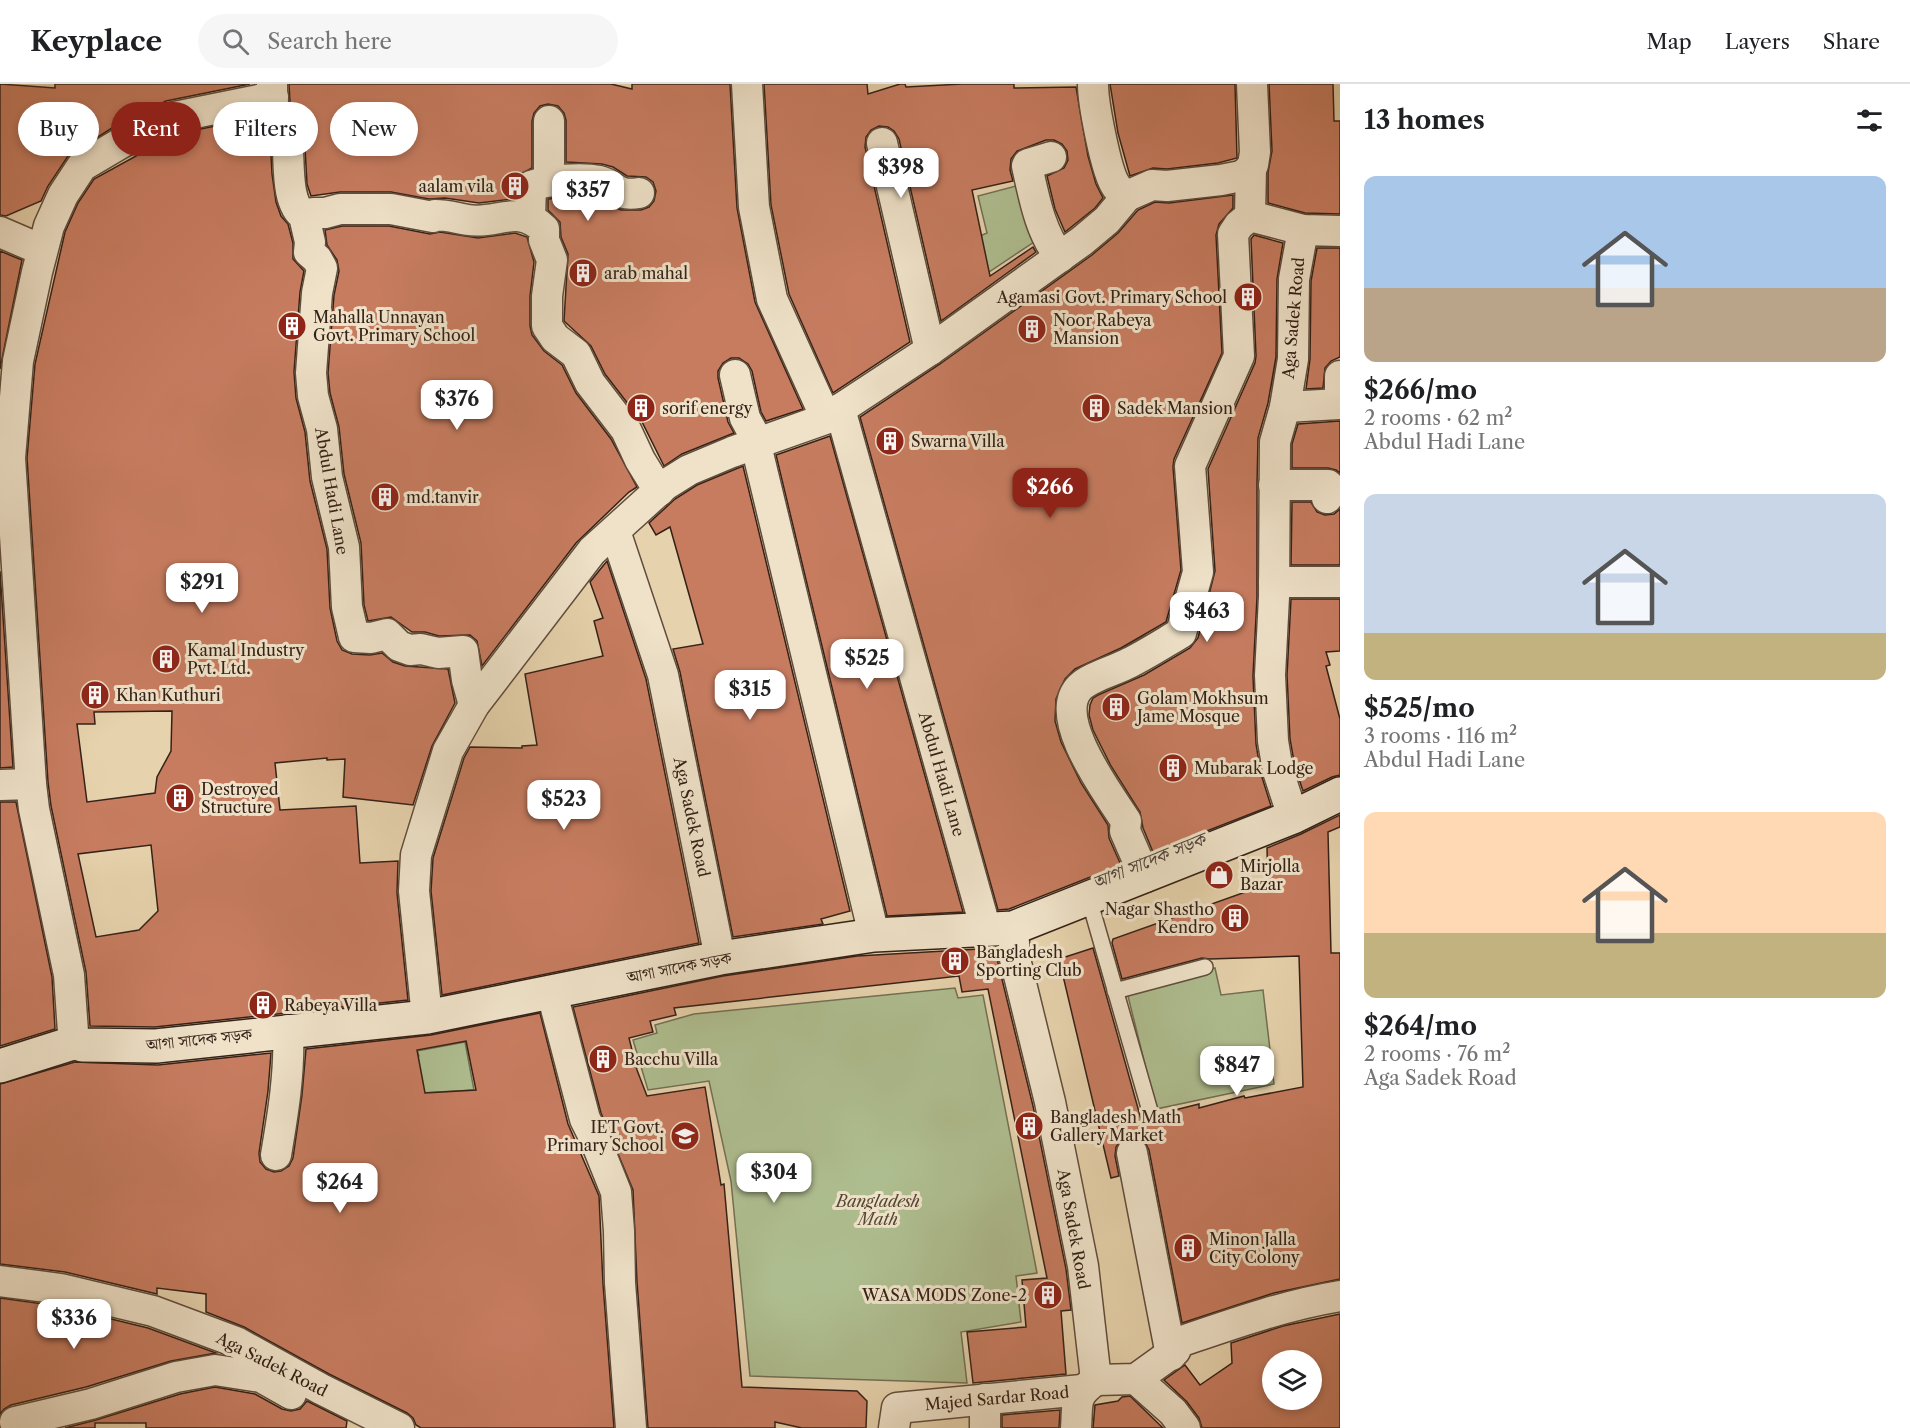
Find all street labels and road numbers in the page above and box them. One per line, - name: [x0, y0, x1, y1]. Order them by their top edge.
- street label: Aga Sadek Road: [1278, 256, 1308, 381]
- street label: Abdul Hadi Lane: [311, 425, 353, 556]
- street label: Abdul Hadi Lane: [914, 708, 969, 839]
- street label: Aga Sadek Road: [669, 754, 715, 879]
- street label: আগা সাদেক সড়ক: [624, 947, 734, 987]
- street label: আগা সাদেক সড়ক: [144, 1023, 254, 1055]
- street label: Aga Sadek Road: [1053, 1166, 1094, 1291]
- street label: Aga Sadek Road: [212, 1327, 331, 1401]
- street label: Majed Sardar Road: [924, 1382, 1070, 1414]

